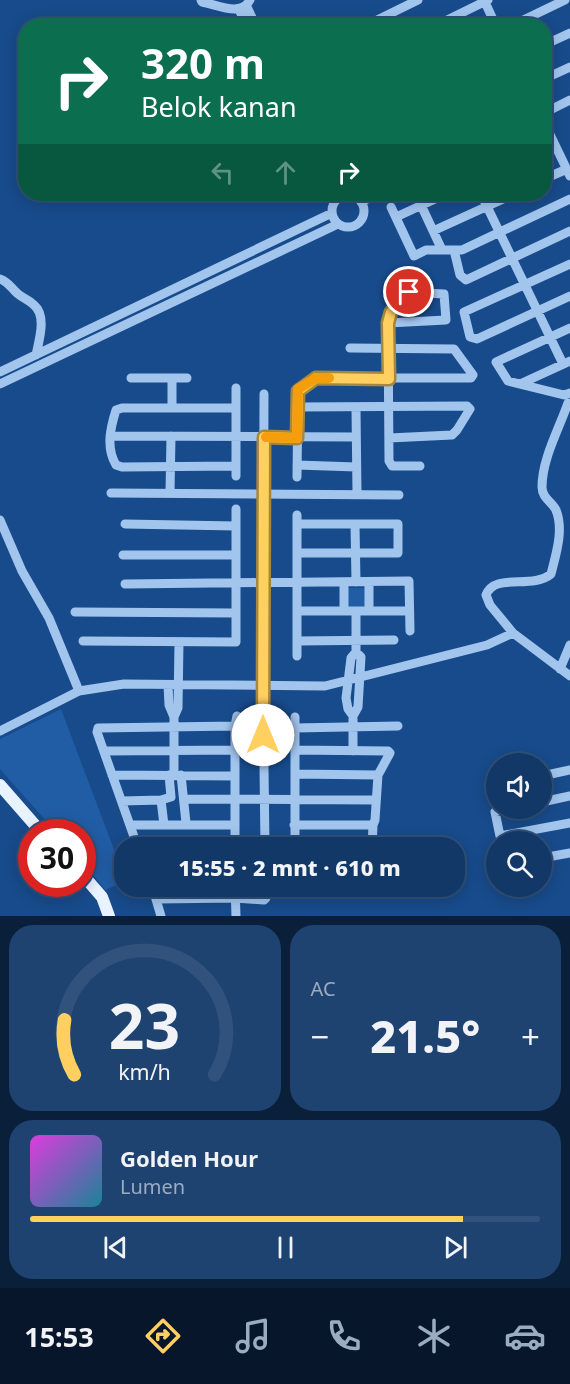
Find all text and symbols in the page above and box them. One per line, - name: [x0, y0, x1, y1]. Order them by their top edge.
- text: 320 m: [141, 34, 265, 91]
- icon: right: [42, 42, 120, 120]
- text: Belok kanan: [141, 88, 297, 125]
- icon: left: [206, 156, 239, 189]
- icon: ahead: [269, 156, 302, 189]
- icon: right: [332, 156, 365, 189]
- pin: [383, 266, 434, 317]
- icon: arrive: [392, 275, 425, 308]
- position arrow: [231, 703, 295, 767]
- map controls: [486, 753, 552, 897]
- button: sound: [486, 753, 552, 819]
- speed limit sign: 30: [18, 819, 96, 897]
- button: search: [486, 831, 552, 897]
- text: 15:55 · 2 mnt · 610 m: [178, 852, 401, 882]
- text: AC: [311, 975, 336, 1002]
- text: 23: [109, 982, 180, 1067]
- text: 21.5°: [370, 1005, 480, 1066]
- text: −: [311, 1014, 329, 1059]
- text: +: [521, 1014, 540, 1059]
- text: km/h: [118, 1057, 171, 1086]
- text: Golden Hour: [120, 1143, 258, 1173]
- text: Lumen: [120, 1173, 185, 1200]
- icon: previous: [99, 1231, 132, 1264]
- icon: pause: [269, 1231, 302, 1264]
- icon: next: [439, 1231, 472, 1264]
- icon: directions: [142, 1315, 184, 1357]
- icon: music: [232, 1315, 274, 1357]
- icon: phone: [323, 1315, 365, 1357]
- icon: climate: [413, 1315, 455, 1357]
- icon: car: [504, 1315, 546, 1357]
- text: 15:53: [24, 1318, 94, 1355]

